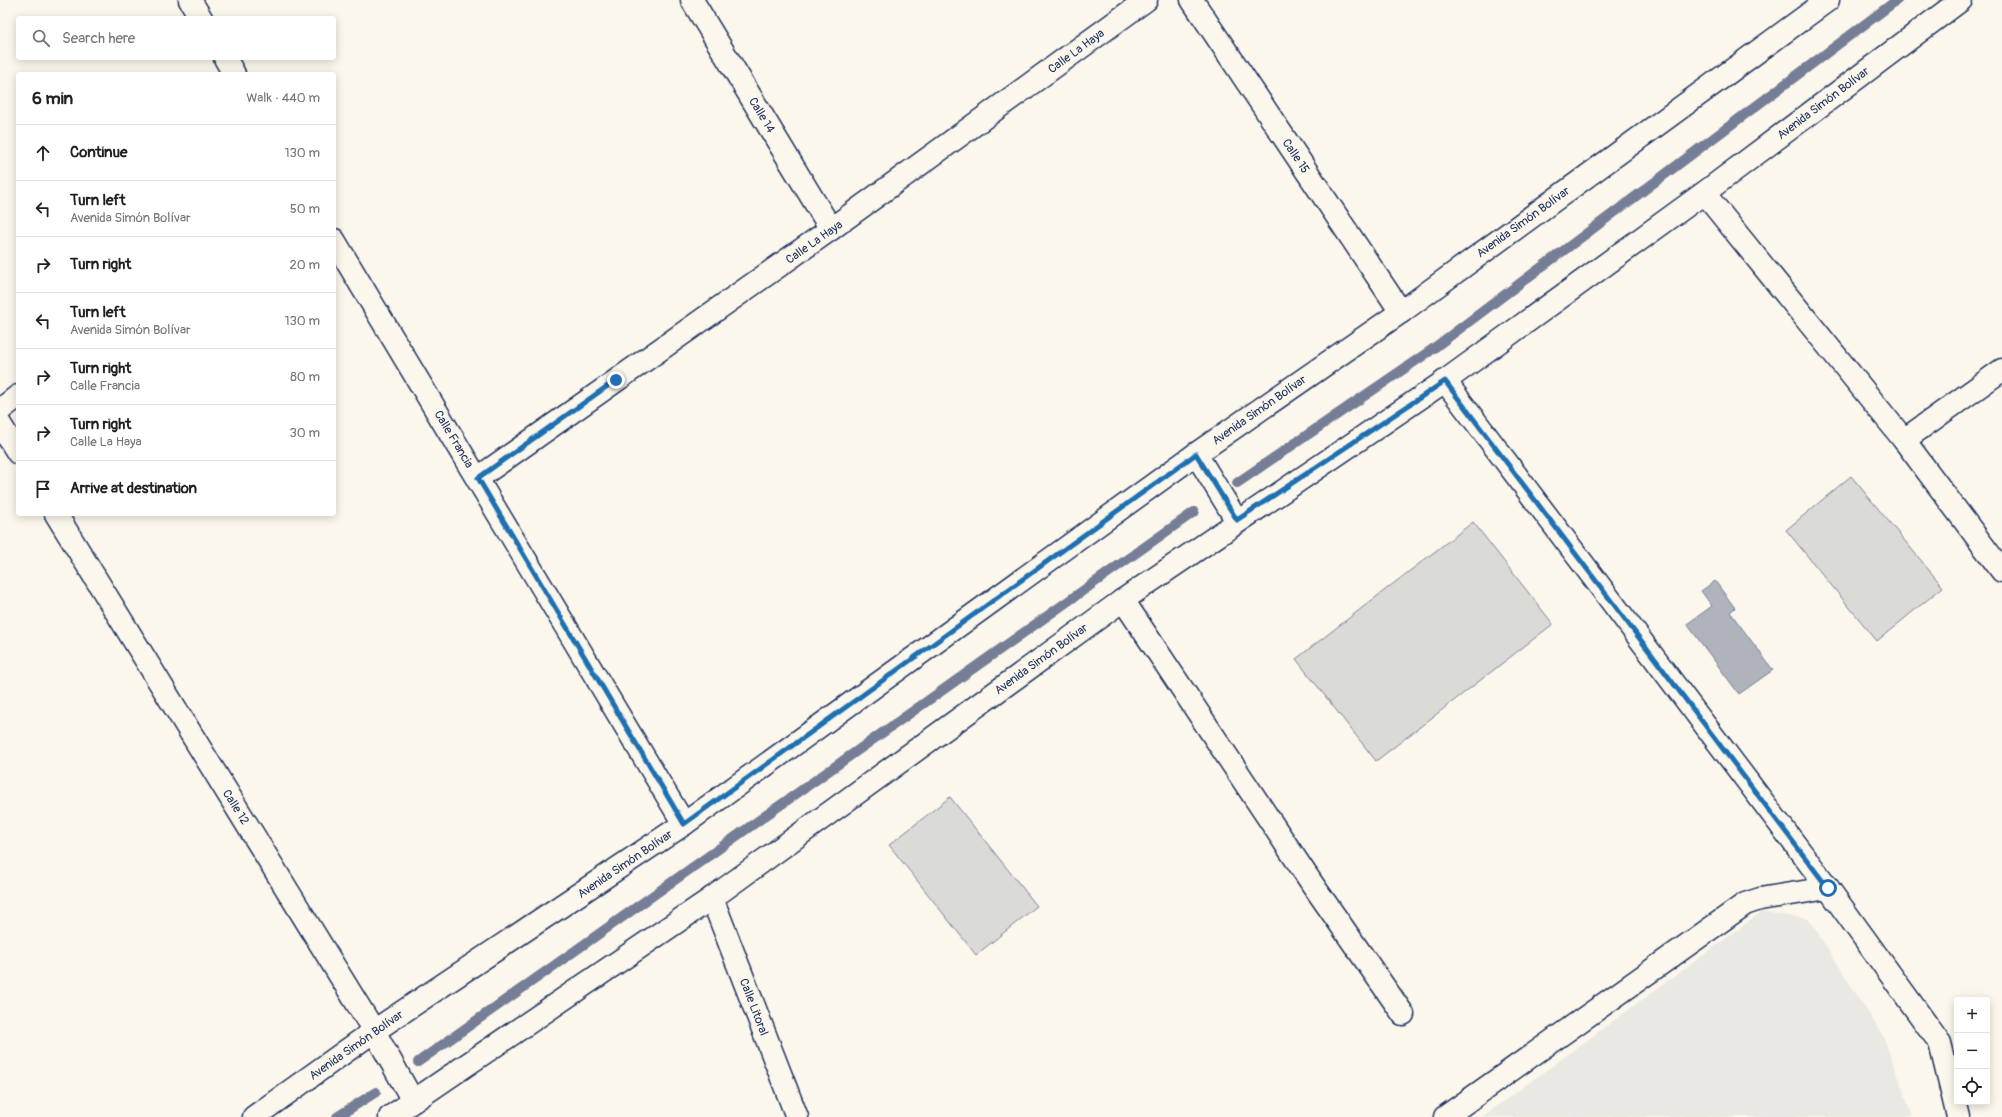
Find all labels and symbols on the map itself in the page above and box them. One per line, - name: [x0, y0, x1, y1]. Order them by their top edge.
- street label: Calle La Haya: [1045, 26, 1108, 77]
- street label: Avenida Simón Bolívar: [1774, 63, 1873, 143]
- street label: Calle 14: [745, 95, 778, 136]
- street label: Calle 15: [1279, 136, 1313, 176]
- street label: Avenida Simón Bolívar: [1474, 183, 1573, 261]
- street label: Calle La Haya: [783, 217, 846, 267]
- route end: [607, 371, 625, 389]
- street label: Avenida Simón Bolívar: [1209, 372, 1310, 448]
- street label: Calle Francia: [431, 408, 477, 471]
- street label: Avenida Simón Bolívar: [992, 620, 1091, 698]
- street label: Calle 12: [219, 787, 252, 828]
- street label: Avenida Simón Bolívar: [575, 827, 676, 902]
- route start: [1819, 879, 1837, 897]
- street label: Calle Litoral: [736, 976, 771, 1038]
- street label: Avenida Simón Bolívar: [306, 1007, 407, 1083]

